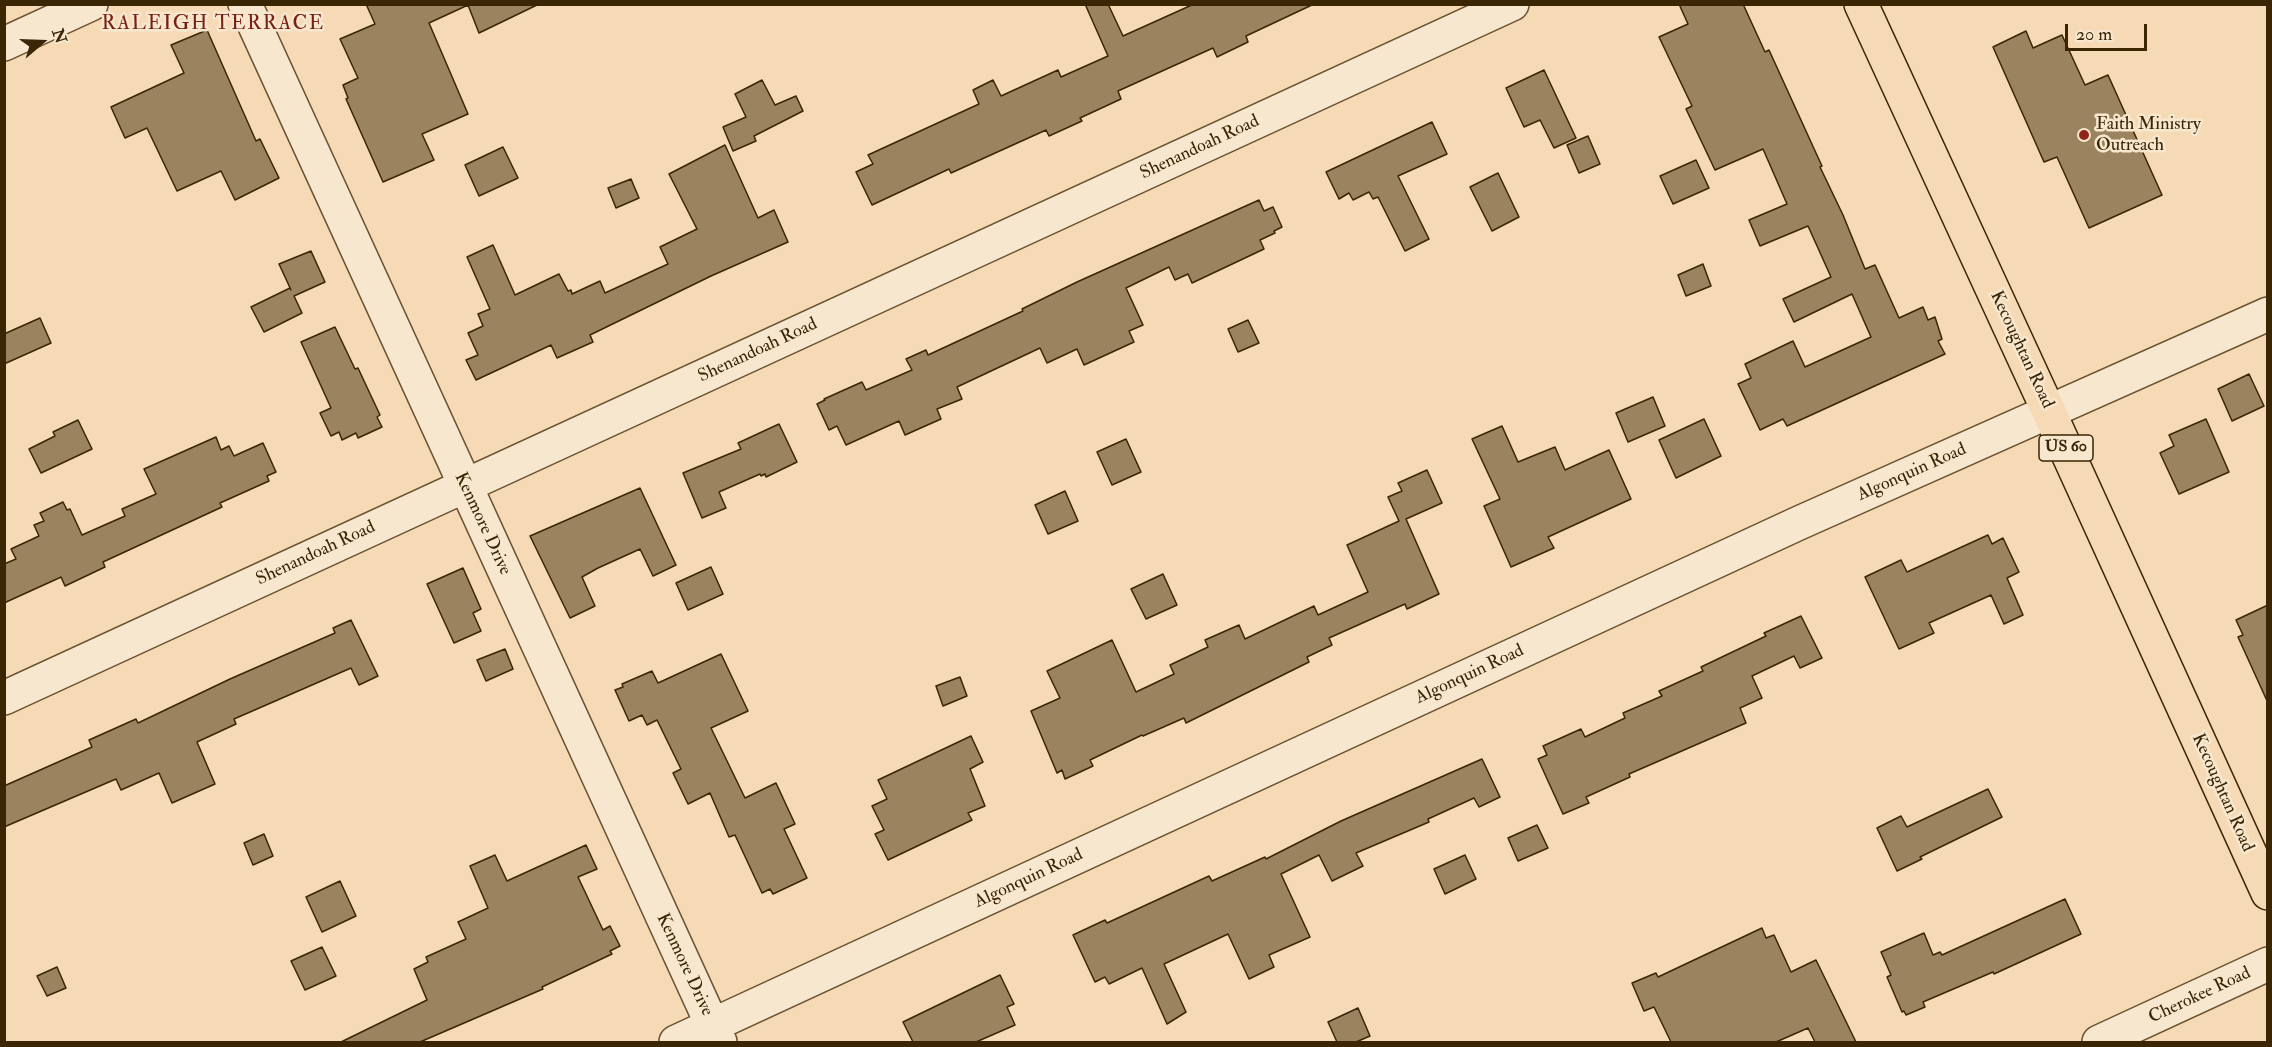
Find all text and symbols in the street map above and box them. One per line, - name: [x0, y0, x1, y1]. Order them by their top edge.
- north arrow: [12, 12, 72, 72]
- scale bar: [2068, 12, 2150, 50]
- district label: RALEIGH TERRACE: [101, 13, 325, 37]
- text: 20 m: [2076, 23, 2112, 46]
- text: N: [47, 26, 71, 46]
- street label: Shenandoah Road: [1137, 111, 1263, 185]
- place label: Faith Ministry Outreach: [2096, 114, 2201, 156]
- marker: Faith Ministry Outreach: [2077, 128, 2091, 142]
- street label: Kecoughtan Road: [1984, 288, 2058, 412]
- street label: Shenandoah Road: [695, 314, 821, 388]
- road number: US 60: [2039, 435, 2093, 461]
- street label: Algonquin Road: [1854, 439, 1970, 507]
- street label: Kenmore Drive: [449, 469, 515, 579]
- street label: Shenandoah Road: [253, 517, 379, 591]
- street label: Algonquin Road: [1412, 640, 1528, 710]
- street label: Kecoughtan Road: [2186, 731, 2258, 855]
- street label: Algonquin Road: [971, 844, 1087, 914]
- street label: Kenmore Drive: [651, 910, 717, 1020]
- street label: Cherokee Road: [2146, 963, 2254, 1029]

